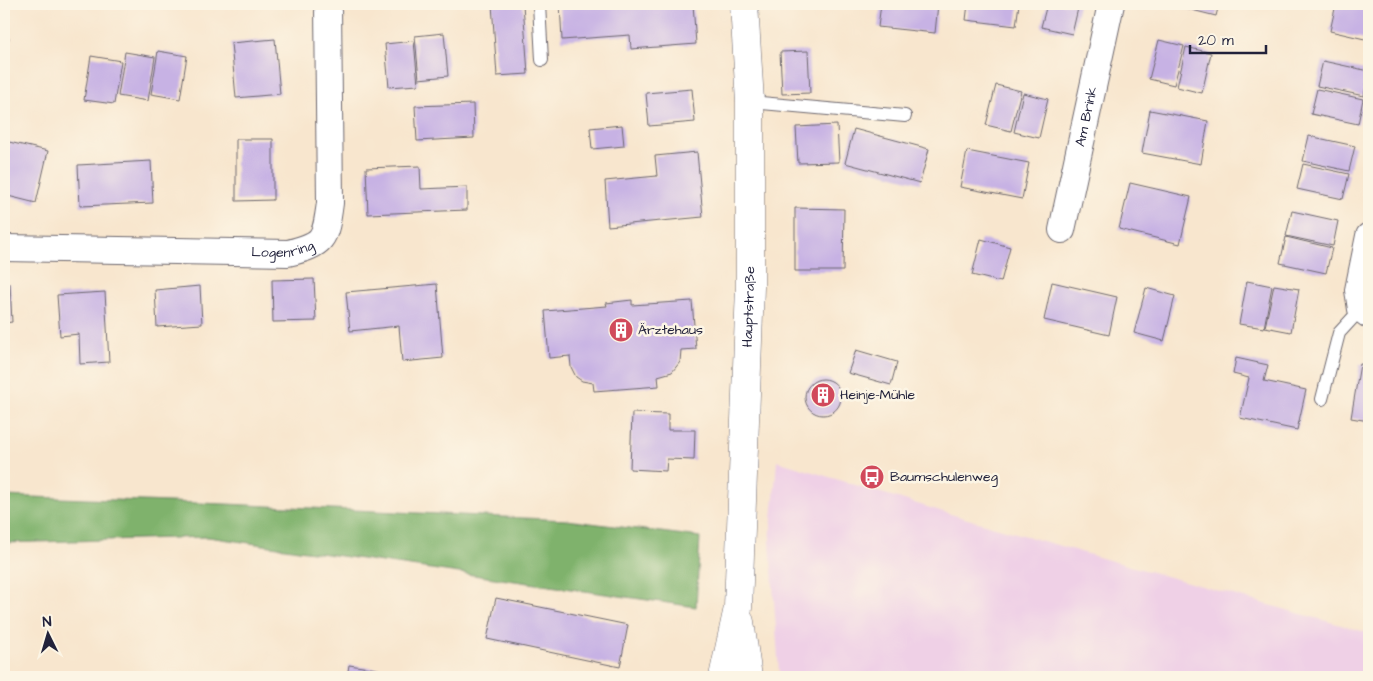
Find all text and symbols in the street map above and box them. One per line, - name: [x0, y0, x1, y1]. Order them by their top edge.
- scale bar: [1190, 22, 1267, 54]
- text: 20 m: [1198, 30, 1234, 51]
- street label: Am Brink: [1070, 84, 1103, 149]
- street label: Logenring: [251, 236, 318, 263]
- street label: Hauptstraße: [738, 266, 760, 348]
- building icon: Ärztehaus: [608, 317, 634, 343]
- place label: Ärztehaus: [638, 320, 703, 340]
- building icon: Heinje-Mühle: [810, 382, 836, 408]
- place label: Heinje-Mühle: [840, 385, 915, 405]
- bus stop icon: Baumschulenweg: [859, 464, 885, 490]
- place label: Baumschulenweg: [890, 467, 998, 487]
- north arrow: [22, 608, 72, 658]
- text: N: [42, 612, 52, 632]

